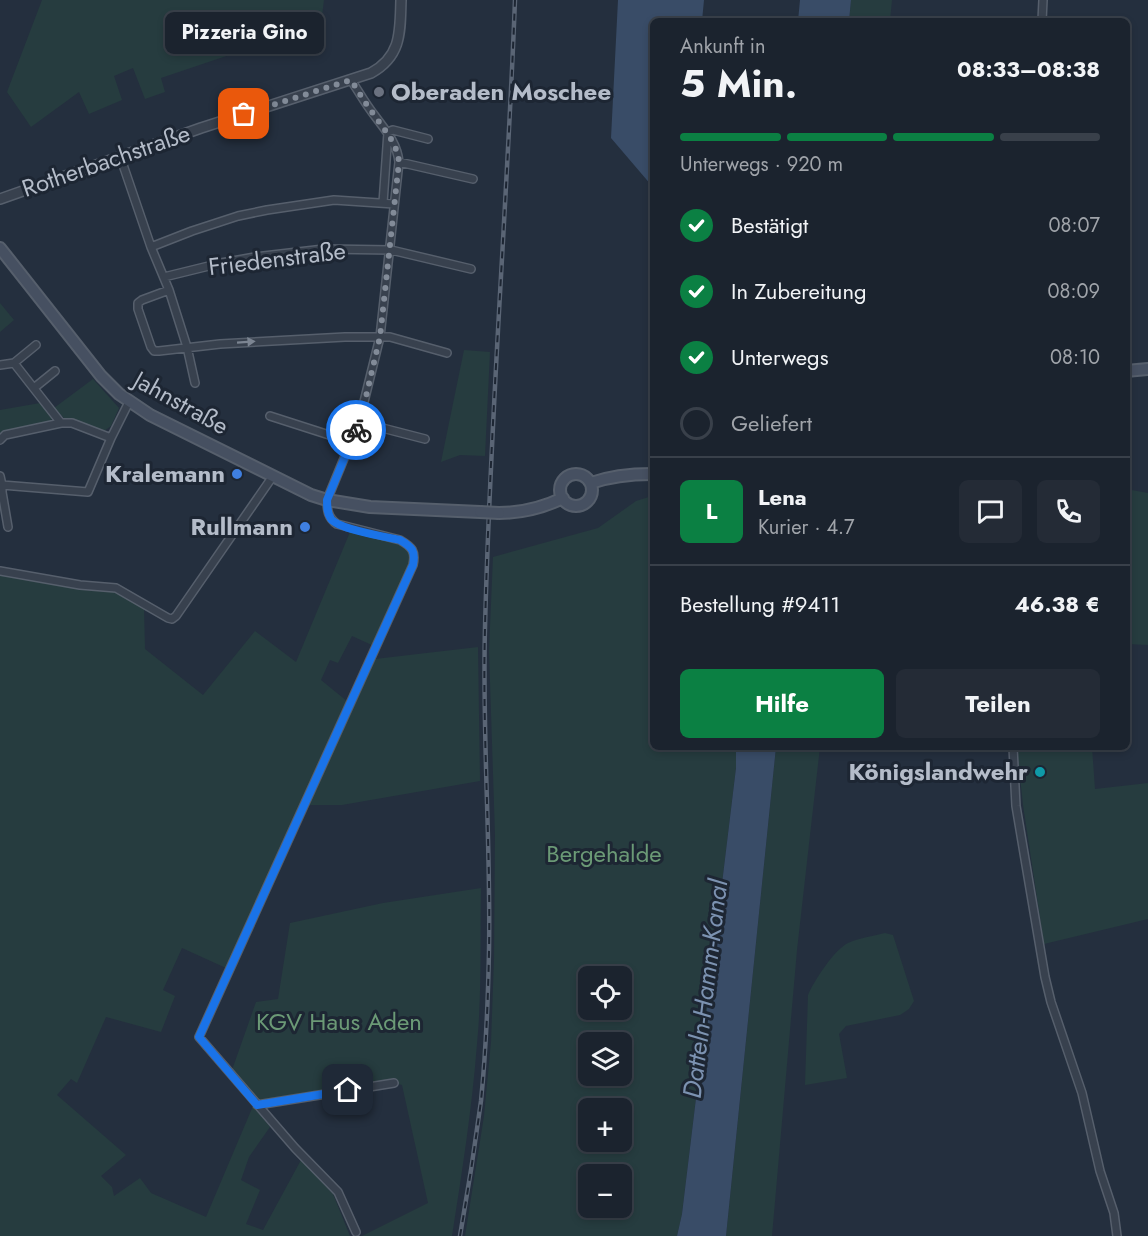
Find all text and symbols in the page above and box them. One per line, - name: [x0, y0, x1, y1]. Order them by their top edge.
- callout: Pizzeria Gino: [164, 12, 324, 54]
- text: Pizzeria Gino: [181, 18, 308, 47]
- text: Ankunft in: [680, 32, 766, 61]
- text: 08:33–08:38: [957, 53, 1100, 85]
- text: 5 Min.: [680, 55, 797, 112]
- place label: Oberaden Moschee: [391, 74, 611, 109]
- marker: Oberaden Moschee: [372, 85, 386, 99]
- pin: [218, 88, 269, 139]
- icon: bag: [227, 97, 260, 130]
- street label: Rotherbachstraße: [17, 115, 195, 206]
- text: Unterwegs · 920 m: [680, 150, 843, 179]
- icon: check: [680, 209, 713, 242]
- text: Bestätigt: [731, 209, 808, 241]
- text: 08:07: [1049, 211, 1100, 240]
- street label: Friedenstraße: [206, 233, 348, 284]
- icon: check: [680, 275, 713, 308]
- text: In Zubereitung: [731, 275, 866, 307]
- text: 08:09: [1048, 277, 1100, 306]
- one-way arrow: [236, 337, 255, 347]
- icon: check: [680, 341, 713, 374]
- text: Unterwegs: [731, 341, 829, 373]
- text: 08:10: [1050, 343, 1100, 372]
- street label: Jahnstraße: [125, 361, 235, 443]
- courier: [326, 400, 386, 460]
- text: Geliefert: [731, 407, 812, 439]
- icon: bike: [340, 414, 373, 447]
- place label: Kralemann: [105, 456, 225, 491]
- marker: Kralemann: [230, 467, 244, 481]
- button: chat: [959, 480, 1022, 543]
- button: phone: [1037, 480, 1100, 543]
- text: Lena: [758, 481, 807, 513]
- text: L: [706, 495, 717, 527]
- place label: Rullmann: [190, 509, 293, 544]
- text: Kurier · 4.7: [758, 513, 855, 542]
- marker: Rullmann: [298, 520, 312, 534]
- text: Bestellung #9411: [680, 588, 840, 620]
- text: 46.38 €: [1014, 588, 1100, 620]
- button: Hilfe: [680, 669, 884, 738]
- button: Teilen: [896, 669, 1100, 738]
- place label: Königslandwehr: [849, 754, 1028, 789]
- marker: Königslandwehr: [1033, 765, 1047, 779]
- park label: Bergehalde: [546, 836, 662, 871]
- water label: Datteln-Hamm-Kanal: [673, 876, 737, 1101]
- map controls: [578, 966, 632, 1218]
- button: locate: [578, 966, 632, 1020]
- park label: KGV Haus Aden: [256, 1004, 422, 1039]
- button: layers: [578, 1032, 632, 1086]
- pin: [322, 1064, 373, 1115]
- icon: home: [331, 1073, 364, 1106]
- button: +: [578, 1098, 632, 1152]
- button: −: [578, 1164, 632, 1218]

